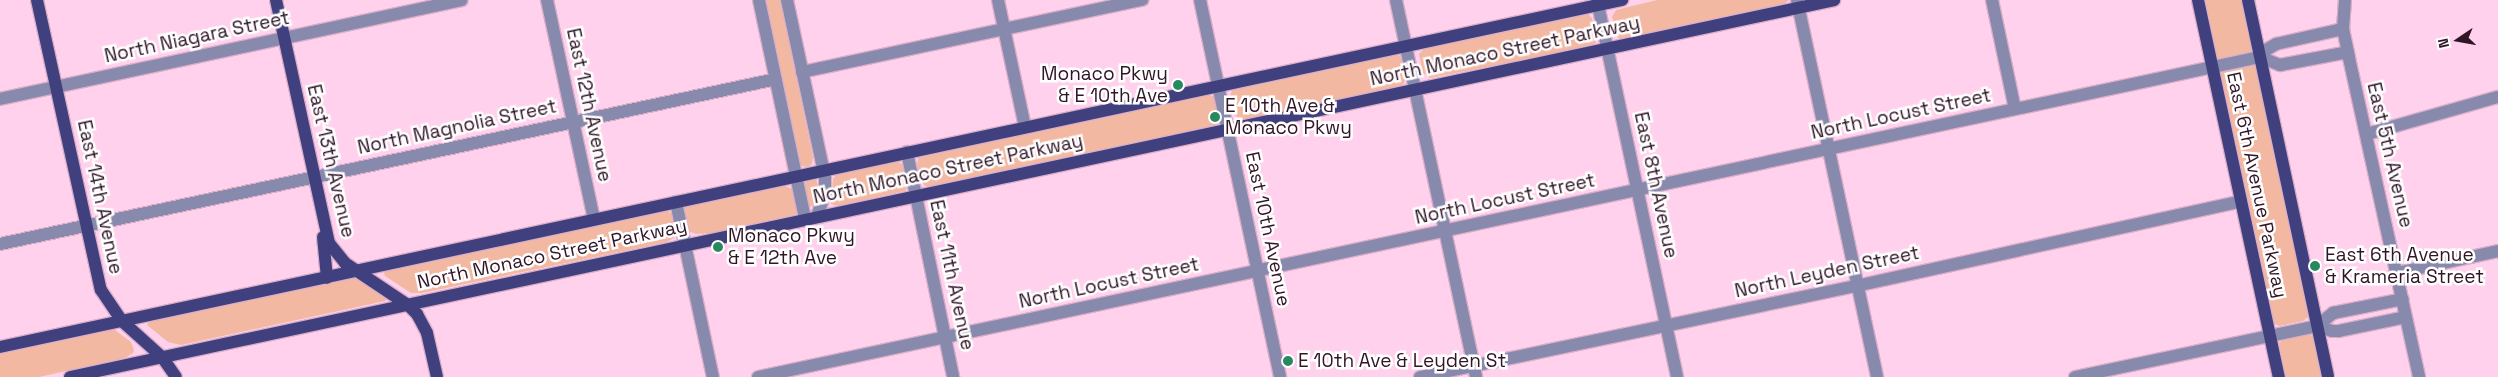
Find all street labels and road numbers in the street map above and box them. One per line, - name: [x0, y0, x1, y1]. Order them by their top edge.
- street label: North Niagara Street: [102, 6, 292, 68]
- street label: North Monaco Street Parkway: [1368, 11, 1642, 91]
- street label: East 12th Avenue: [562, 26, 616, 184]
- street label: East 6th Avenue Parkway: [2222, 70, 2292, 300]
- street label: East 5th Avenue: [2362, 80, 2418, 230]
- street label: East 13th Avenue: [302, 82, 360, 240]
- street label: North Locust Street: [1809, 84, 1993, 144]
- street label: North Magnolia Street: [356, 95, 558, 159]
- street label: East 8th Avenue: [1629, 110, 1683, 260]
- street label: East 14th Avenue: [73, 118, 127, 276]
- street label: North Monaco Street Parkway: [811, 129, 1085, 209]
- street label: East 10th Avenue: [1240, 150, 1296, 308]
- street label: North Locust Street: [1413, 169, 1597, 229]
- street label: East 11th Avenue: [925, 198, 979, 352]
- street label: North Monaco Street Parkway: [415, 214, 689, 294]
- street label: North Leyden Street: [1733, 241, 1921, 303]
- street label: North Locust Street: [1017, 253, 1201, 313]

